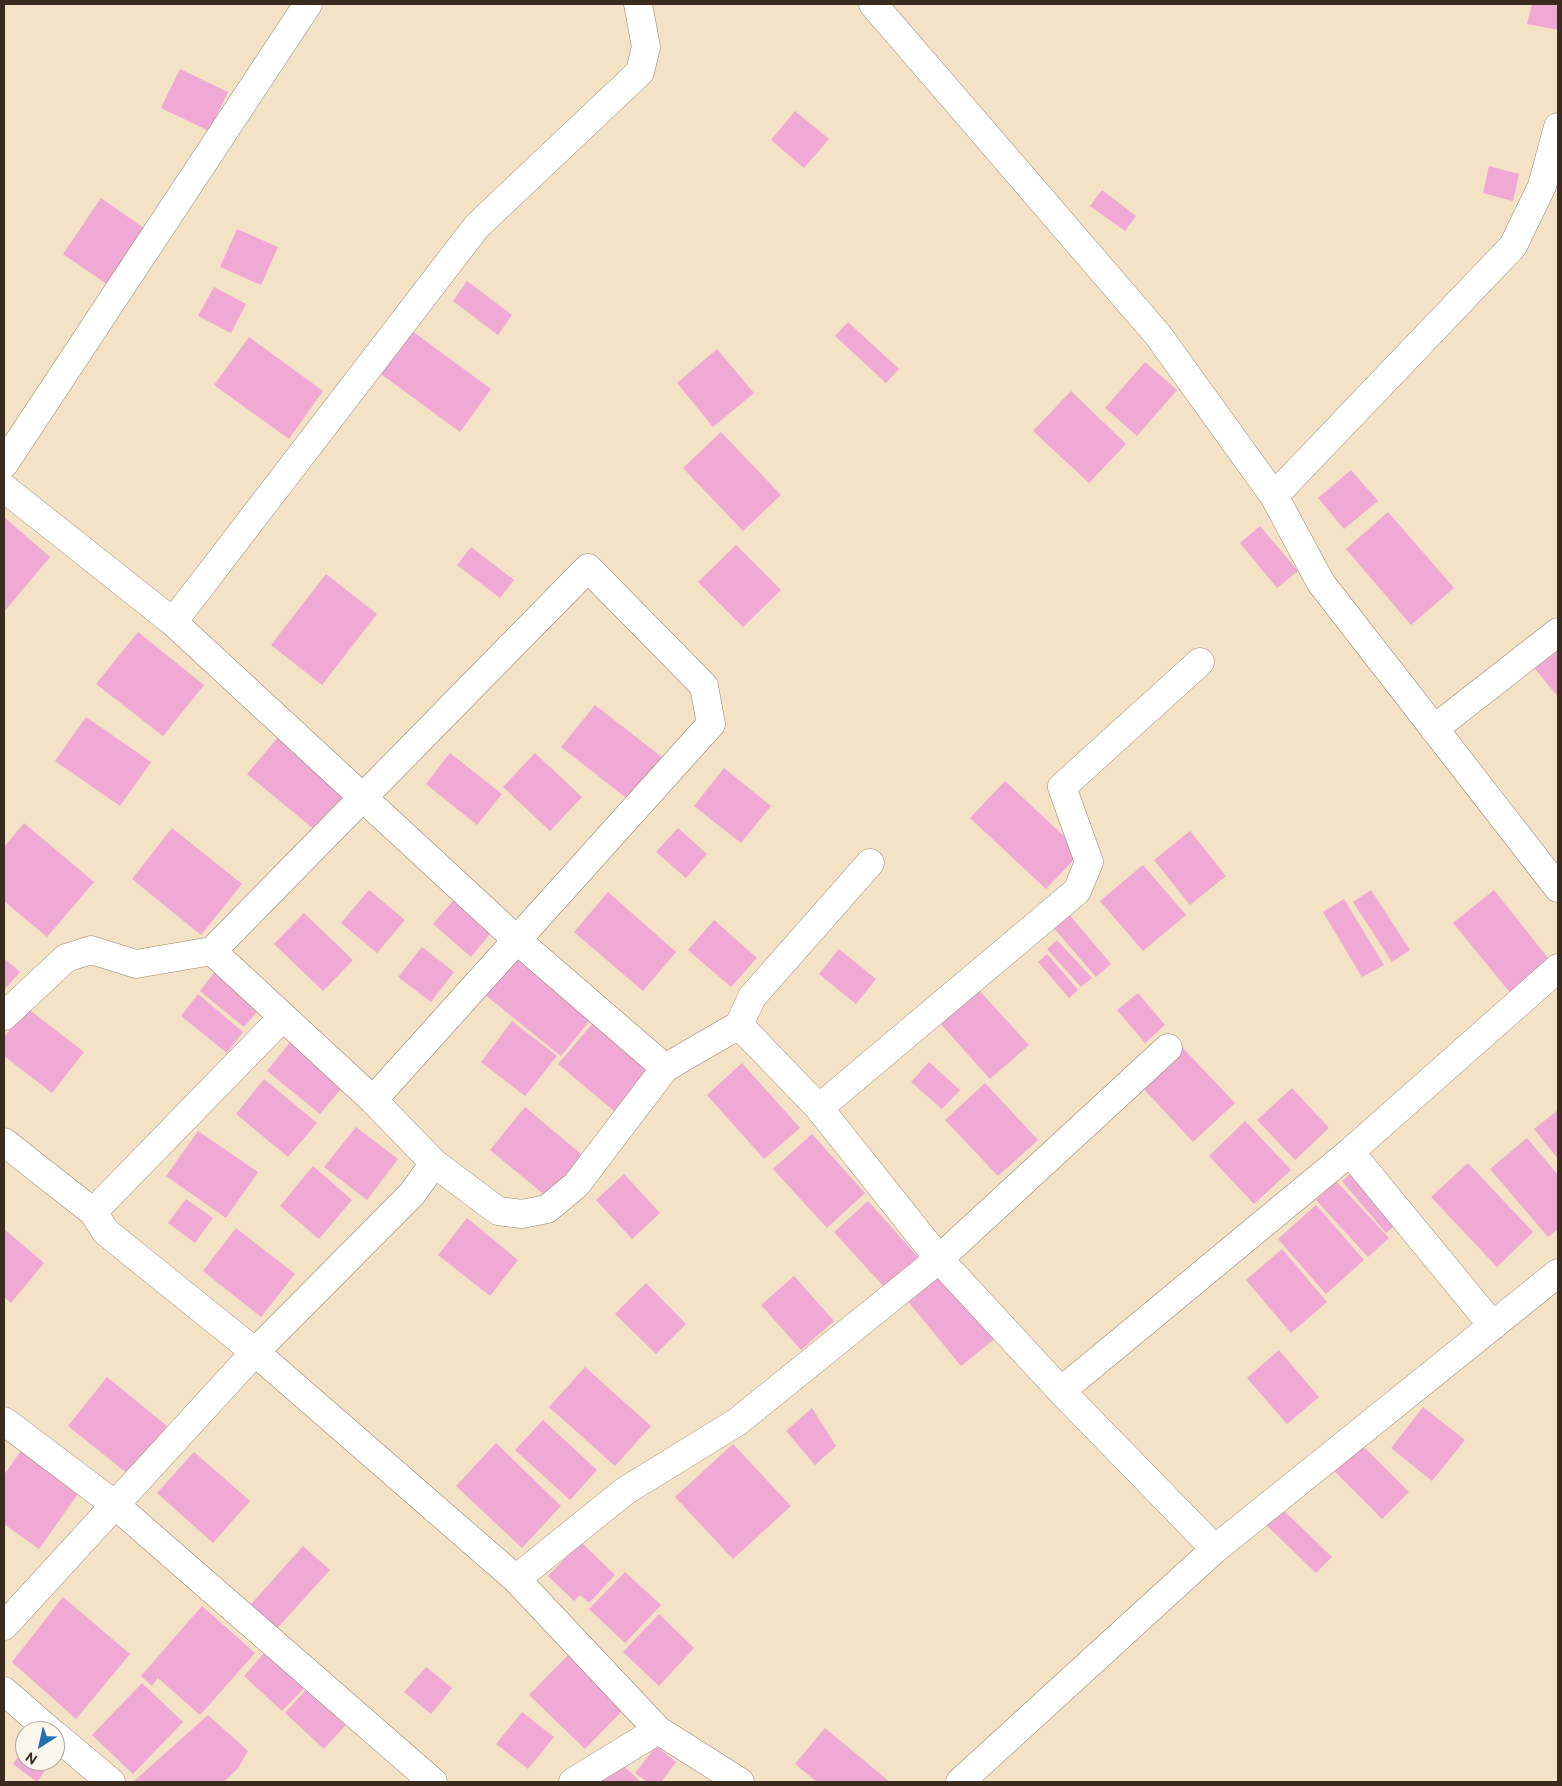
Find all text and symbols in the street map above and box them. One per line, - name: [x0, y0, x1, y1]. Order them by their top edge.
- north arrow: [15, 1721, 65, 1771]
- text: N: [23, 1748, 41, 1768]

